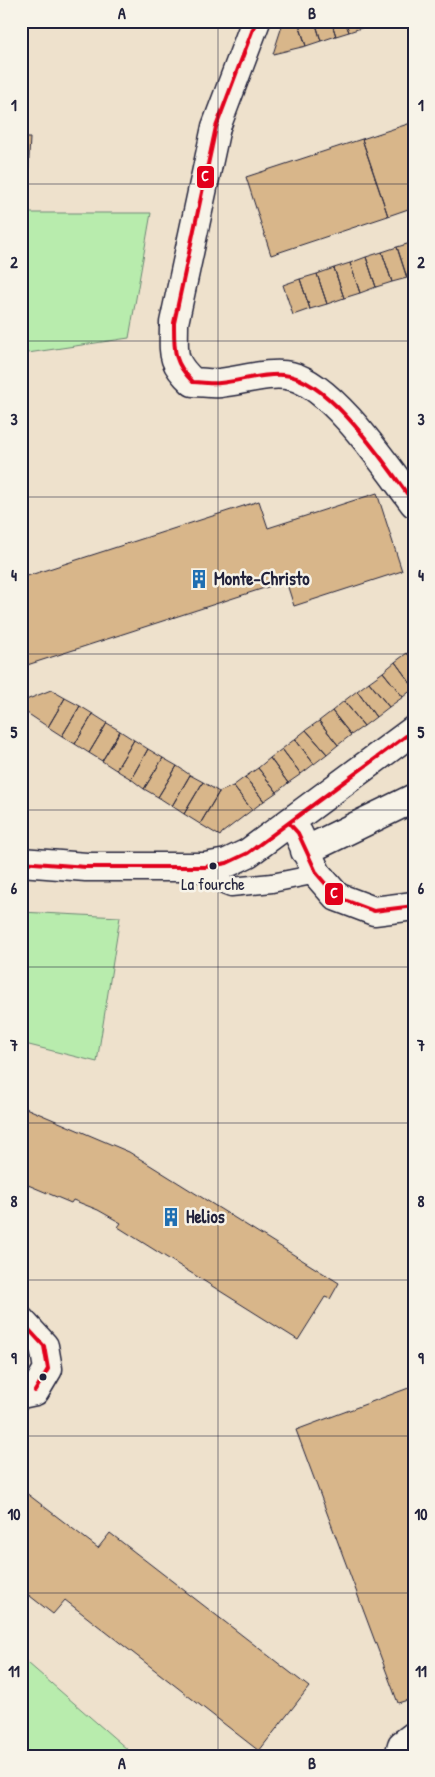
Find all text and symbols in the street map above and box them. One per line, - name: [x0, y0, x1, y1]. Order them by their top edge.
- text: A: [118, 2, 126, 24]
- text: B: [308, 2, 316, 24]
- text: 1: [11, 94, 17, 116]
- text: 1: [418, 94, 424, 116]
- line badge: C: [196, 165, 215, 189]
- text: C: [201, 166, 209, 185]
- text: 2: [10, 251, 18, 273]
- text: 2: [417, 251, 425, 273]
- text: 3: [10, 408, 18, 430]
- text: 3: [417, 408, 425, 430]
- text: 4: [11, 564, 17, 586]
- text: 4: [418, 564, 424, 586]
- place label: Monte-Christo: [214, 566, 310, 591]
- building icon: Monte-Christo: [188, 568, 210, 590]
- text: 5: [11, 721, 18, 743]
- text: 5: [418, 721, 425, 743]
- marker: La fourche: [208, 861, 218, 871]
- place label: La fourche: [181, 872, 245, 895]
- text: 6: [11, 877, 18, 899]
- text: 6: [418, 877, 425, 899]
- line badge: C: [324, 882, 344, 906]
- text: C: [330, 883, 338, 902]
- text: 7: [9, 1034, 18, 1056]
- text: 7: [416, 1034, 425, 1056]
- text: 8: [11, 1190, 18, 1212]
- text: 8: [418, 1190, 425, 1212]
- place label: Helios: [186, 1204, 225, 1229]
- building icon: Helios: [160, 1206, 182, 1228]
- text: 9: [11, 1347, 17, 1369]
- text: 9: [418, 1347, 424, 1369]
- unlabelled marker: [38, 1372, 48, 1382]
- text: 10: [8, 1503, 20, 1525]
- text: 10: [415, 1503, 427, 1525]
- text: 11: [8, 1660, 20, 1682]
- text: 11: [415, 1660, 427, 1682]
- text: A: [118, 1752, 126, 1774]
- text: B: [308, 1752, 316, 1774]

